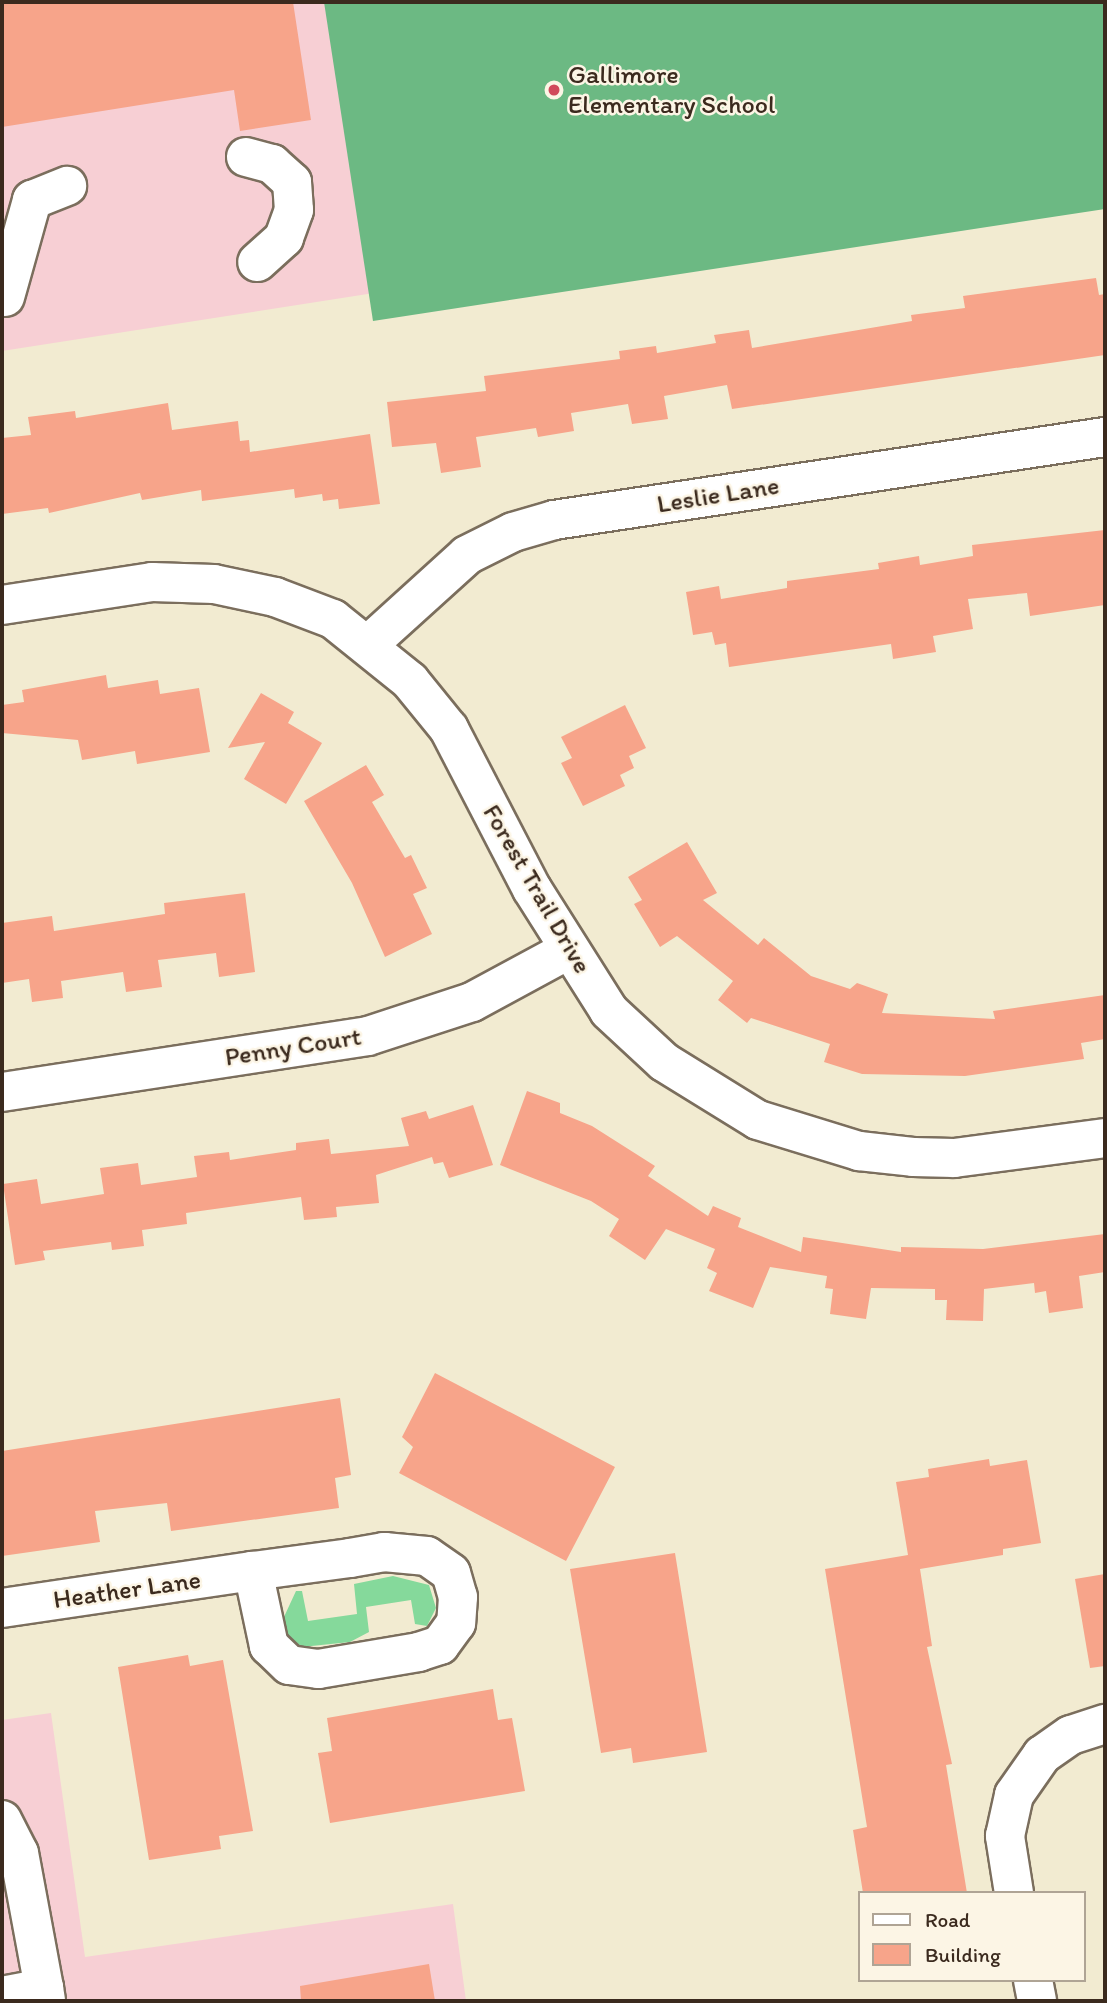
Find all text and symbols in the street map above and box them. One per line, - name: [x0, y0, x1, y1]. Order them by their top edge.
- place label: Gallimore Elementary School: [568, 59, 775, 120]
- marker: Gallimore Elementary School: [546, 82, 562, 98]
- street label: Leslie Lane: [655, 470, 781, 520]
- street label: Forest Trail Drive: [476, 799, 598, 979]
- street label: Penny Court: [223, 1021, 363, 1073]
- street label: Heather Lane: [51, 1564, 203, 1616]
- legend: [858, 1891, 1086, 1982]
- text: Road: [925, 1907, 970, 1932]
- text: Building: [925, 1942, 1001, 1967]

